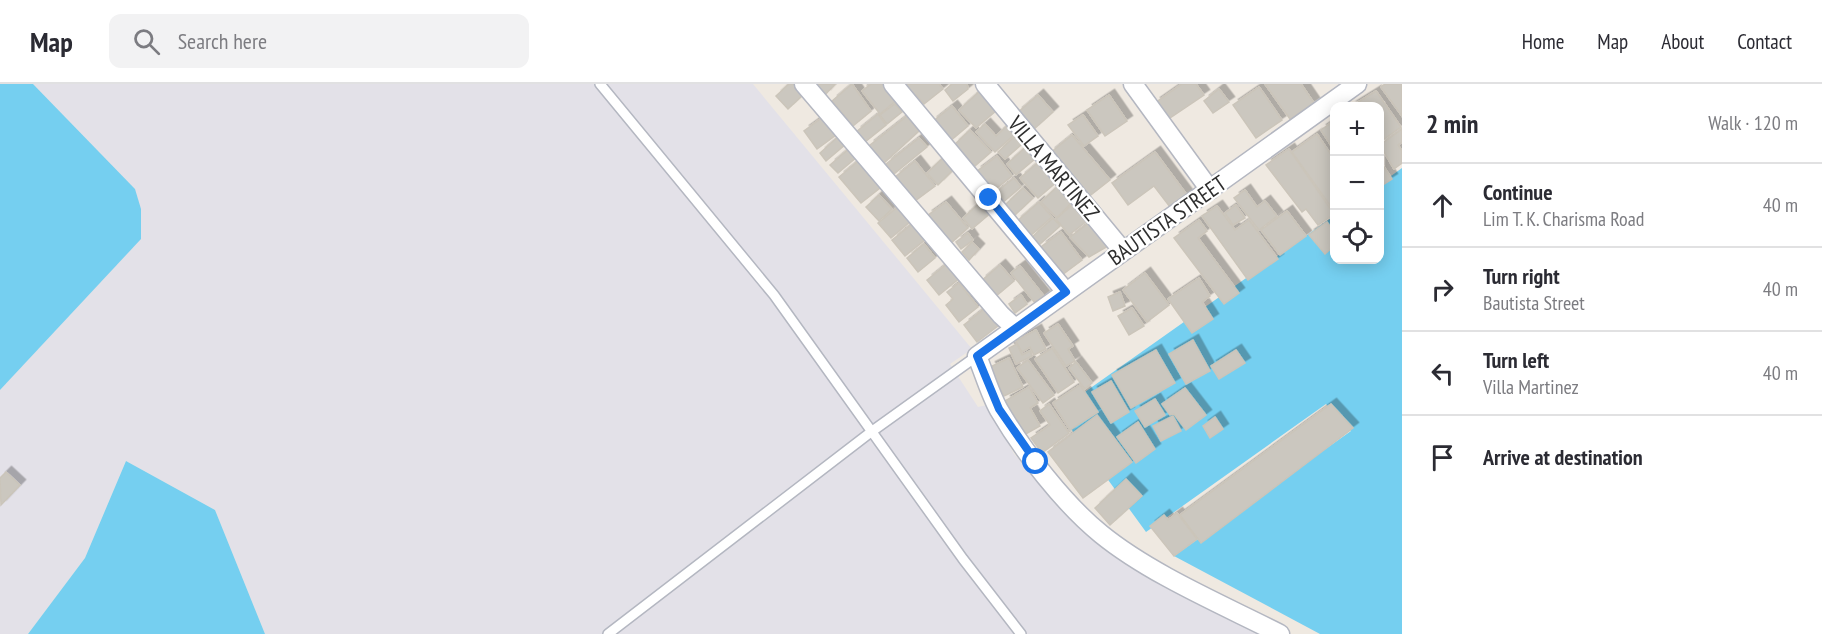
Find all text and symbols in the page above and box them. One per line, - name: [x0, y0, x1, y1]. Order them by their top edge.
- search box: [109, 14, 529, 68]
- text: Map: [30, 23, 73, 60]
- icon: search: [130, 25, 163, 58]
- text: Search here: [178, 27, 267, 55]
- text: Home: [1522, 28, 1564, 55]
- text: Map: [1597, 28, 1628, 55]
- text: About: [1661, 28, 1704, 55]
- text: Contact: [1737, 28, 1792, 55]
- map controls: [1330, 102, 1384, 264]
- button: +: [1330, 102, 1384, 156]
- text: 2 min: [1426, 107, 1479, 140]
- street label: VILLA MARTINEZ: [1002, 109, 1106, 226]
- text: Walk · 120 m: [1708, 110, 1798, 136]
- button: −: [1330, 156, 1384, 210]
- street label: BAUTISTA STREET: [1102, 169, 1232, 271]
- text: Continue: [1483, 178, 1553, 206]
- route end: [975, 184, 1001, 210]
- icon: ahead: [1426, 189, 1459, 222]
- text: 40 m: [1763, 192, 1798, 218]
- text: Lim T. K. Charisma Road: [1483, 206, 1644, 232]
- button: locate: [1330, 210, 1384, 264]
- text: Turn right: [1483, 262, 1560, 290]
- icon: right: [1426, 273, 1459, 306]
- text: 40 m: [1763, 276, 1798, 302]
- text: Bautista Street: [1483, 290, 1585, 316]
- text: Turn left: [1483, 346, 1549, 374]
- icon: left: [1426, 357, 1459, 390]
- text: 40 m: [1763, 360, 1798, 386]
- text: Villa Martinez: [1483, 374, 1579, 400]
- icon: arrive: [1426, 441, 1459, 474]
- text: Arrive at destination: [1483, 443, 1643, 471]
- route start: [1022, 448, 1048, 474]

